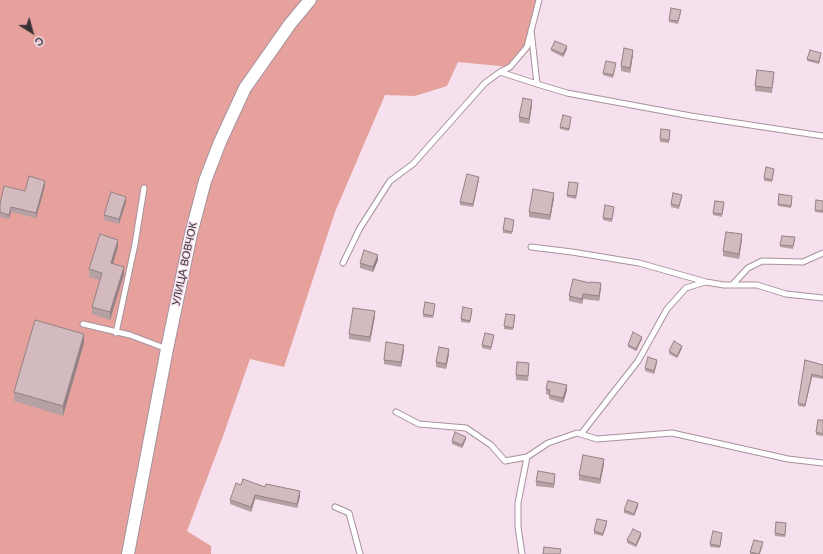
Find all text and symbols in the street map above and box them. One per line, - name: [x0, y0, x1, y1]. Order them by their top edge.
- north arrow: [12, 12, 52, 52]
- text: С: [32, 34, 46, 49]
- street label: УЛИЦА ВОВЧОК: [170, 221, 200, 307]

